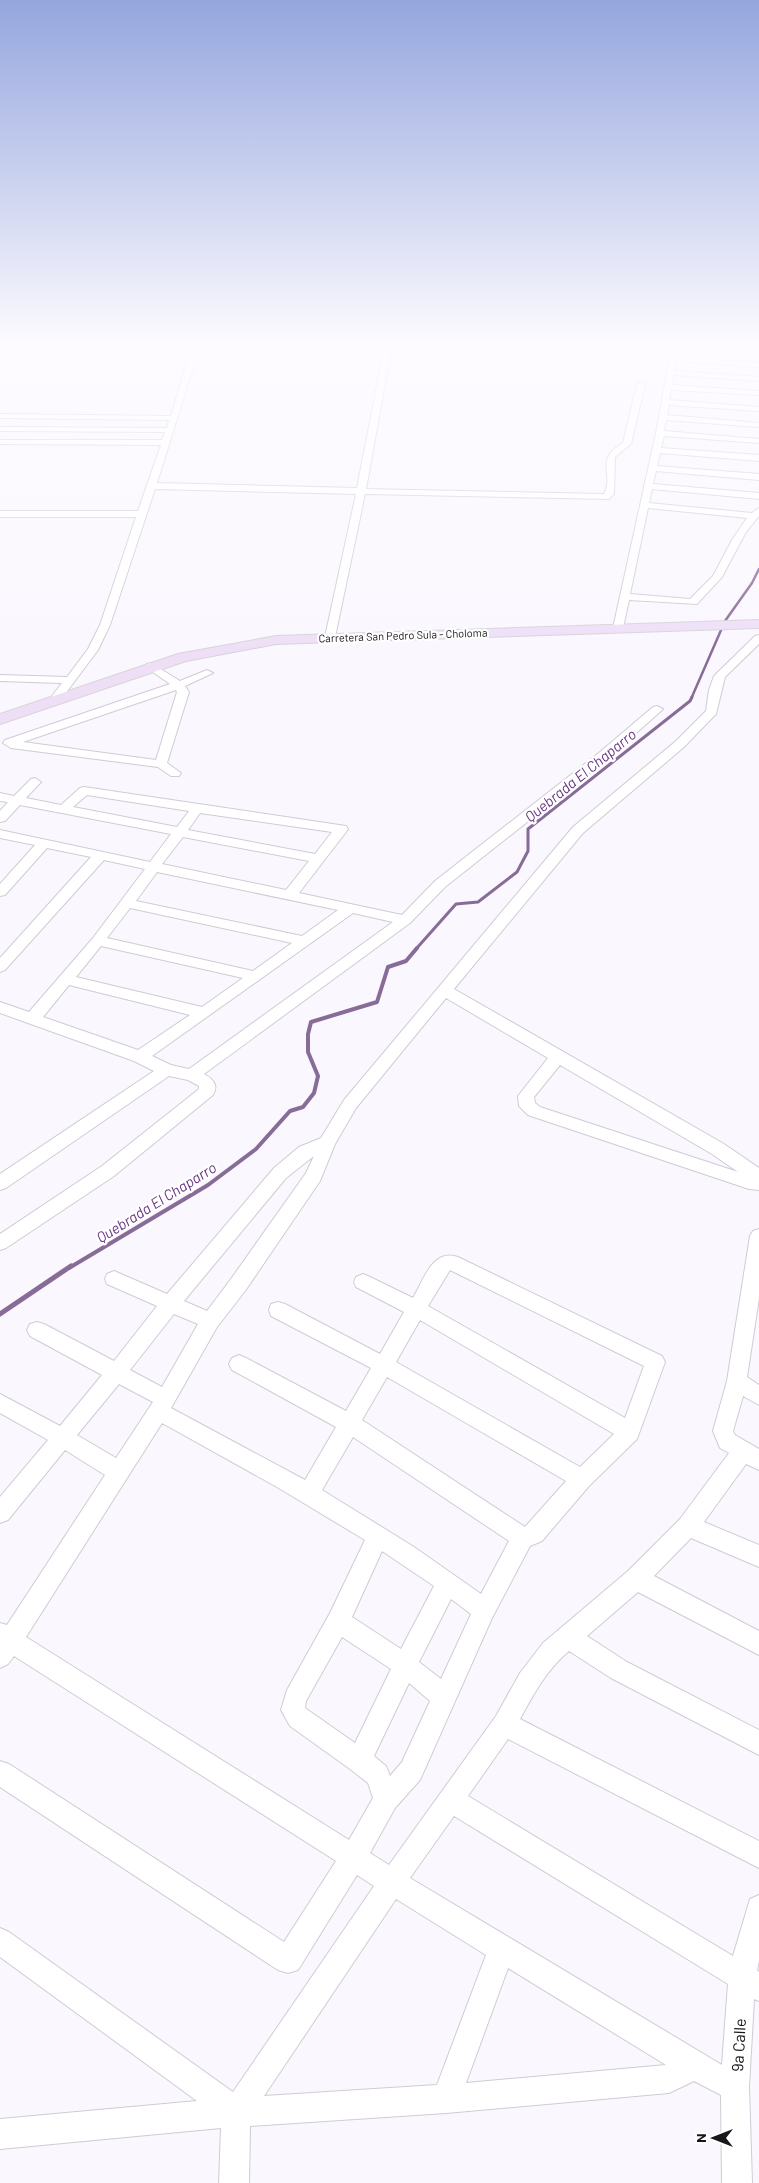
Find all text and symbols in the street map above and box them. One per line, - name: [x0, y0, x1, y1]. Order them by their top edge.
- street label: Carretera San Pedro Sula - Choloma: [318, 626, 488, 644]
- water label: Quebrada El Chaparro: [521, 725, 639, 825]
- water label: Quebrada El Chaparro: [93, 1158, 219, 1246]
- street label: 9a Calle: [727, 2018, 749, 2072]
- north arrow: [689, 2113, 739, 2163]
- text: N: [692, 2133, 709, 2143]

